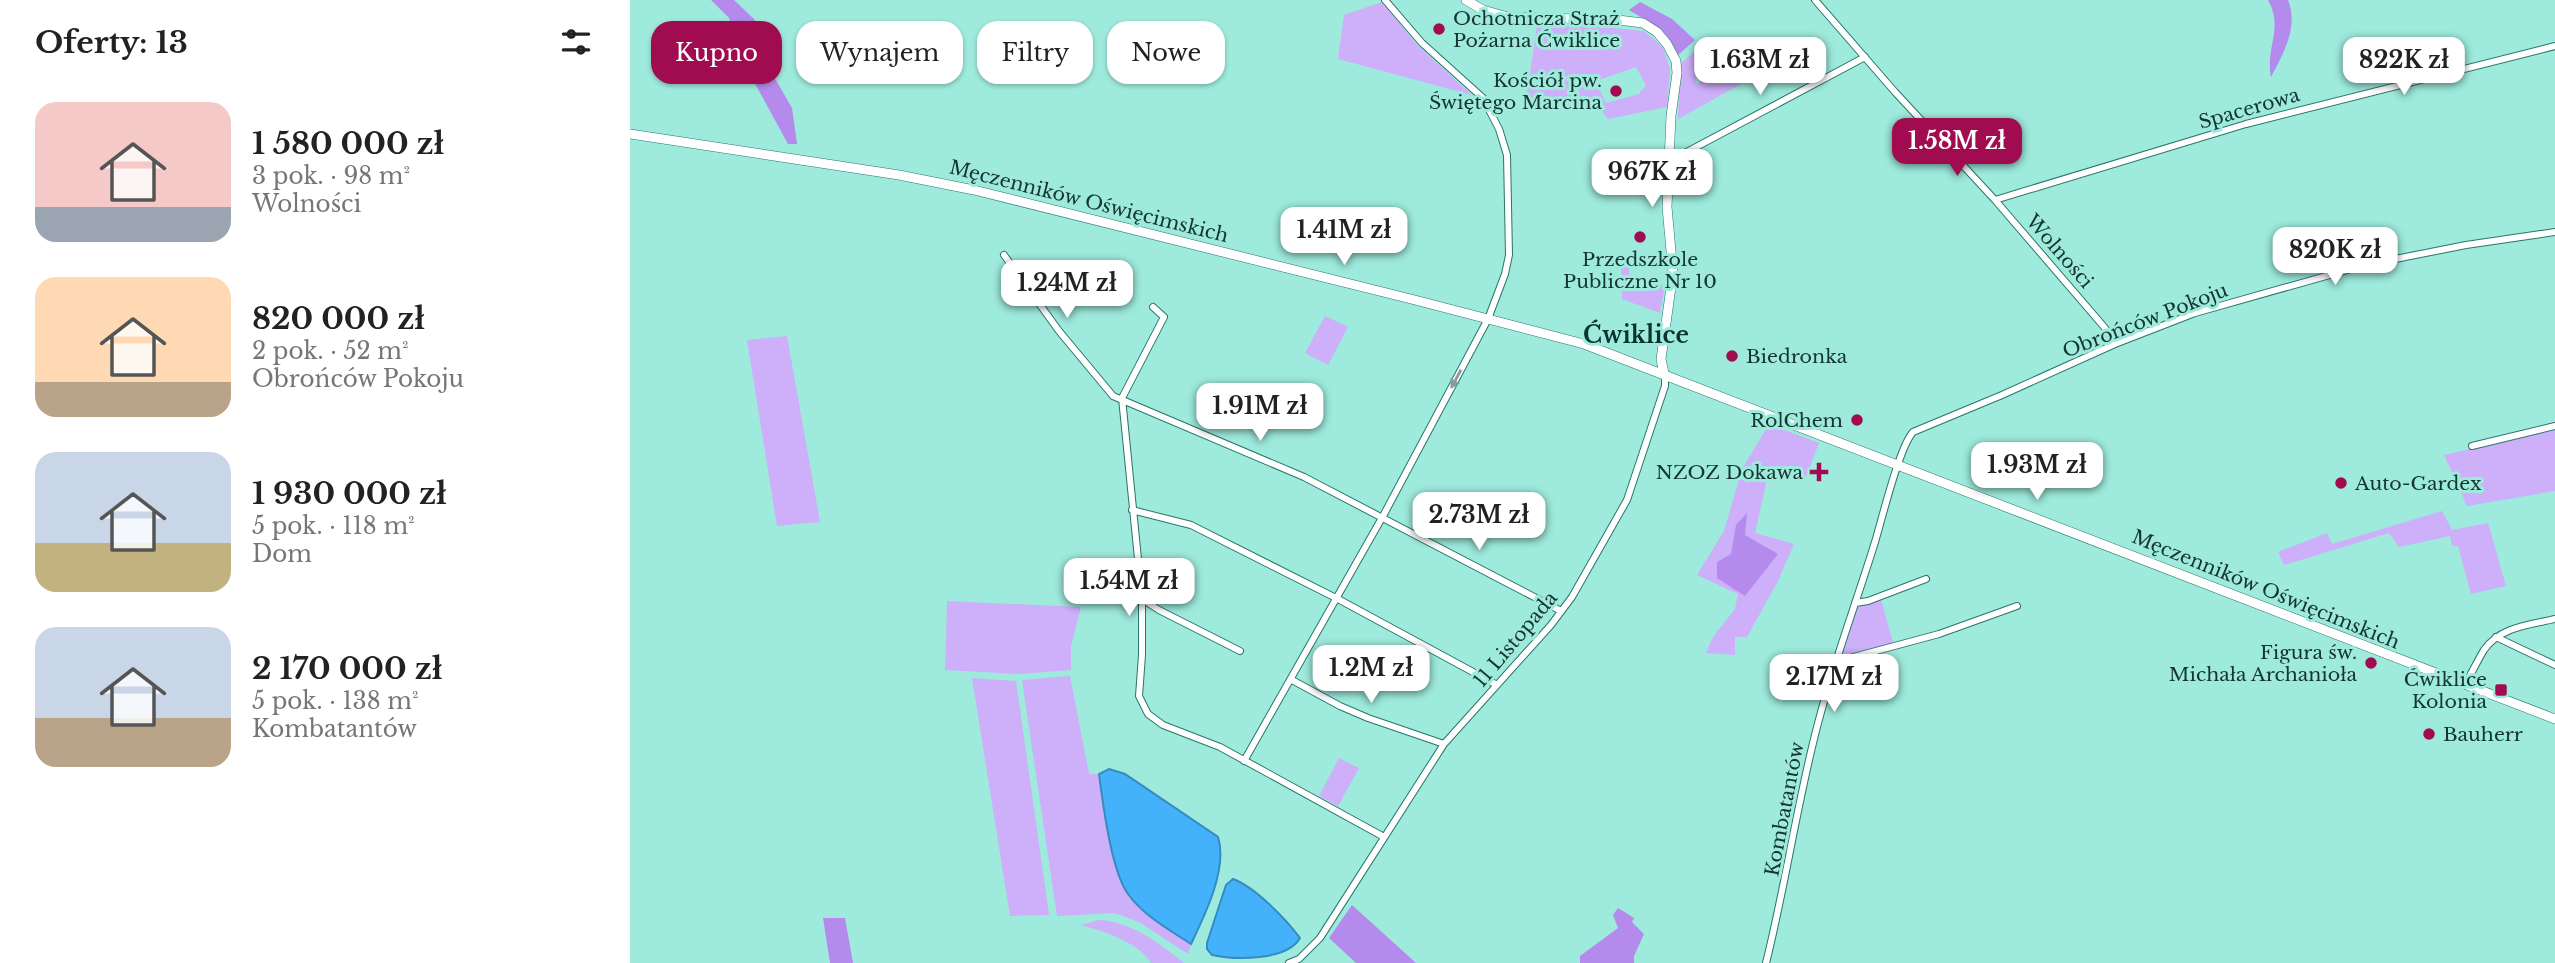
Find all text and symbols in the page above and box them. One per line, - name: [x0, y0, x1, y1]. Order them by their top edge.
- place label: Ochotnicza Straż Pożarna Ćwiklice: [1453, 7, 1620, 52]
- chip: Kupno: [651, 21, 782, 84]
- chip: Wynajem: [796, 21, 963, 84]
- chip: Filtry: [977, 21, 1093, 84]
- chip: Nowe: [1107, 21, 1225, 84]
- marker: Ochotnicza Straż Pożarna Ćwiklice: [1431, 21, 1447, 37]
- icon: filters: [557, 23, 595, 61]
- text: Oferty: 13: [35, 24, 188, 61]
- pin: 1.63M zł: [1688, 38, 1832, 97]
- pin: 822K zł: [2339, 38, 2469, 97]
- text: 1.63M zł: [1710, 46, 1810, 74]
- text: 822K zł: [2359, 46, 2449, 74]
- place label: Kościół pw. Świętego Marcina: [1429, 69, 1602, 114]
- marker: Kościół pw. Świętego Marcina: [1608, 83, 1624, 99]
- street label: Spacerowa: [2196, 83, 2303, 134]
- pin: 1.58M zł: [1885, 118, 2029, 178]
- text: 1 580 000 zł: [252, 125, 444, 162]
- text: 1.58M zł: [1908, 127, 2006, 155]
- icon: home: [91, 130, 175, 214]
- pin: 967K zł: [1587, 150, 1717, 209]
- street label: Męczenników Oświęcimskich: [947, 156, 1231, 247]
- text: 967K zł: [1608, 158, 1696, 186]
- text: 3 pok. · 98 m²: [252, 162, 410, 190]
- text: Wolności: [252, 190, 361, 218]
- pin: 1.41M zł: [1272, 208, 1416, 267]
- street label: Wolności: [2021, 209, 2098, 293]
- text: 1.41M zł: [1296, 216, 1392, 244]
- pin: 820K zł: [2270, 228, 2400, 287]
- marker: Przedszkole Publiczne Nr 10: [1632, 229, 1648, 245]
- text: 820K zł: [2289, 236, 2381, 264]
- place label: Przedszkole Publiczne Nr 10: [1563, 248, 1717, 293]
- pin: 1.24M zł: [995, 260, 1139, 320]
- text: 1.24M zł: [1017, 269, 1117, 297]
- street label: Obrońców Pokoju: [2059, 278, 2231, 363]
- text: 820 000 zł: [252, 300, 425, 337]
- icon: home: [91, 305, 175, 389]
- district label: Ćwiklice: [1583, 319, 1689, 349]
- text: 2 pok. · 52 m²: [252, 337, 409, 365]
- place label: Biedronka: [1746, 345, 1848, 368]
- marker: Biedronka: [1724, 348, 1740, 364]
- text: Obrońców Pokoju: [252, 365, 464, 393]
- one-way arrow: [1450, 369, 1462, 389]
- pin: 1.91M zł: [1188, 384, 1332, 443]
- text: 1.91M zł: [1212, 392, 1308, 420]
- place label: RolChem: [1750, 409, 1843, 432]
- marker: RolChem: [1849, 412, 1865, 428]
- pin: 1.93M zł: [1965, 442, 2109, 502]
- text: 1.93M zł: [1987, 451, 2087, 479]
- place label: NZOZ Dokawa: [1656, 461, 1803, 484]
- marker: NZOZ Dokawa: [1809, 462, 1829, 482]
- place label: Auto-Gardex: [2354, 472, 2482, 495]
- text: 1 930 000 zł: [252, 475, 447, 512]
- marker: Auto-Gardex: [2333, 475, 2349, 491]
- icon: home: [91, 480, 175, 564]
- pin: 2.73M zł: [1407, 492, 1551, 552]
- text: 2.73M zł: [1429, 501, 1529, 529]
- text: 5 pok. · 118 m²: [252, 512, 415, 540]
- street label: Męczenników Oświęcimskich: [2129, 525, 2403, 654]
- text: Dom: [252, 540, 312, 568]
- pin: 1.54M zł: [1057, 558, 1201, 618]
- text: 1.54M zł: [1080, 567, 1178, 595]
- street label: 11 Listopada: [1469, 586, 1562, 692]
- place label: Figura św. Michała Archanioła: [2169, 641, 2357, 686]
- pin: 1.2M zł: [1306, 646, 1436, 705]
- text: 2 170 000 zł: [252, 650, 442, 687]
- text: 1.2M zł: [1329, 654, 1413, 682]
- pin: 2.17M zł: [1762, 654, 1906, 714]
- icon: home: [91, 655, 175, 739]
- marker: Figura św. Michała Archanioła: [2363, 655, 2379, 671]
- text: 2.17M zł: [1786, 663, 1882, 691]
- place label: Ćwiklice Kolonia: [2404, 668, 2487, 713]
- marker: Ćwiklice Kolonia: [2493, 682, 2509, 698]
- text: 5 pok. · 138 m²: [252, 687, 419, 715]
- text: Kombatantów: [252, 715, 417, 743]
- place label: Bauherr: [2443, 723, 2523, 746]
- marker: Bauherr: [2421, 726, 2437, 742]
- street label: Kombatantów: [1760, 740, 1809, 878]

